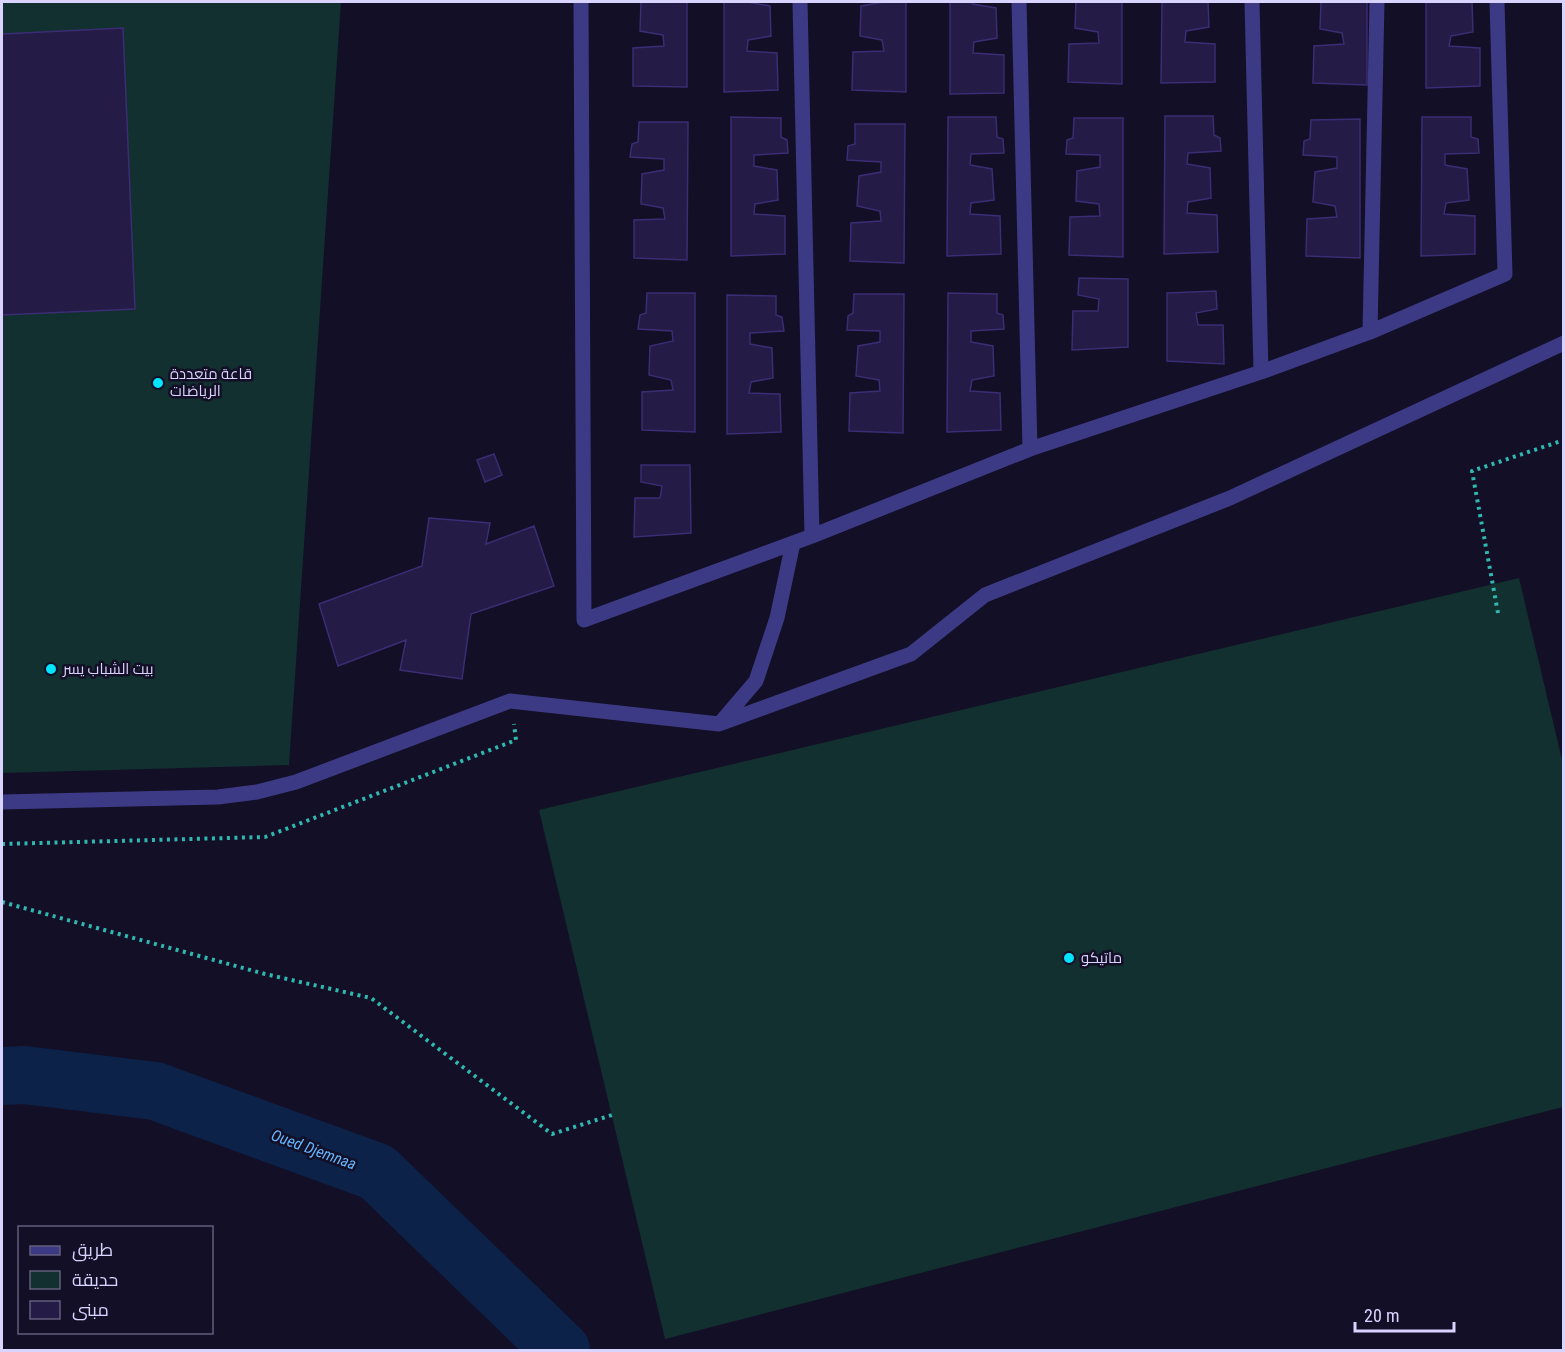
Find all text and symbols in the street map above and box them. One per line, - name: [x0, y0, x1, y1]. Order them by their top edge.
- place label: قاعة متعددة الرياضات: [170, 365, 252, 400]
- marker: قاعة متعددة الرياضات: [151, 376, 165, 390]
- place label: بيت الشباب يسر: [62, 660, 153, 678]
- marker: بيت الشباب يسر: [44, 662, 58, 676]
- place label: ماتيكو: [1081, 949, 1122, 967]
- marker: ماتيكو: [1062, 951, 1076, 965]
- water label: Oued Djemnaa: [269, 1125, 359, 1174]
- legend: [18, 1226, 213, 1334]
- text: طريق: [72, 1239, 113, 1262]
- text: حديقة: [72, 1269, 118, 1290]
- scale bar: [1355, 1295, 1454, 1333]
- text: مبنى: [72, 1299, 109, 1321]
- text: 20 m: [1364, 1305, 1399, 1326]

